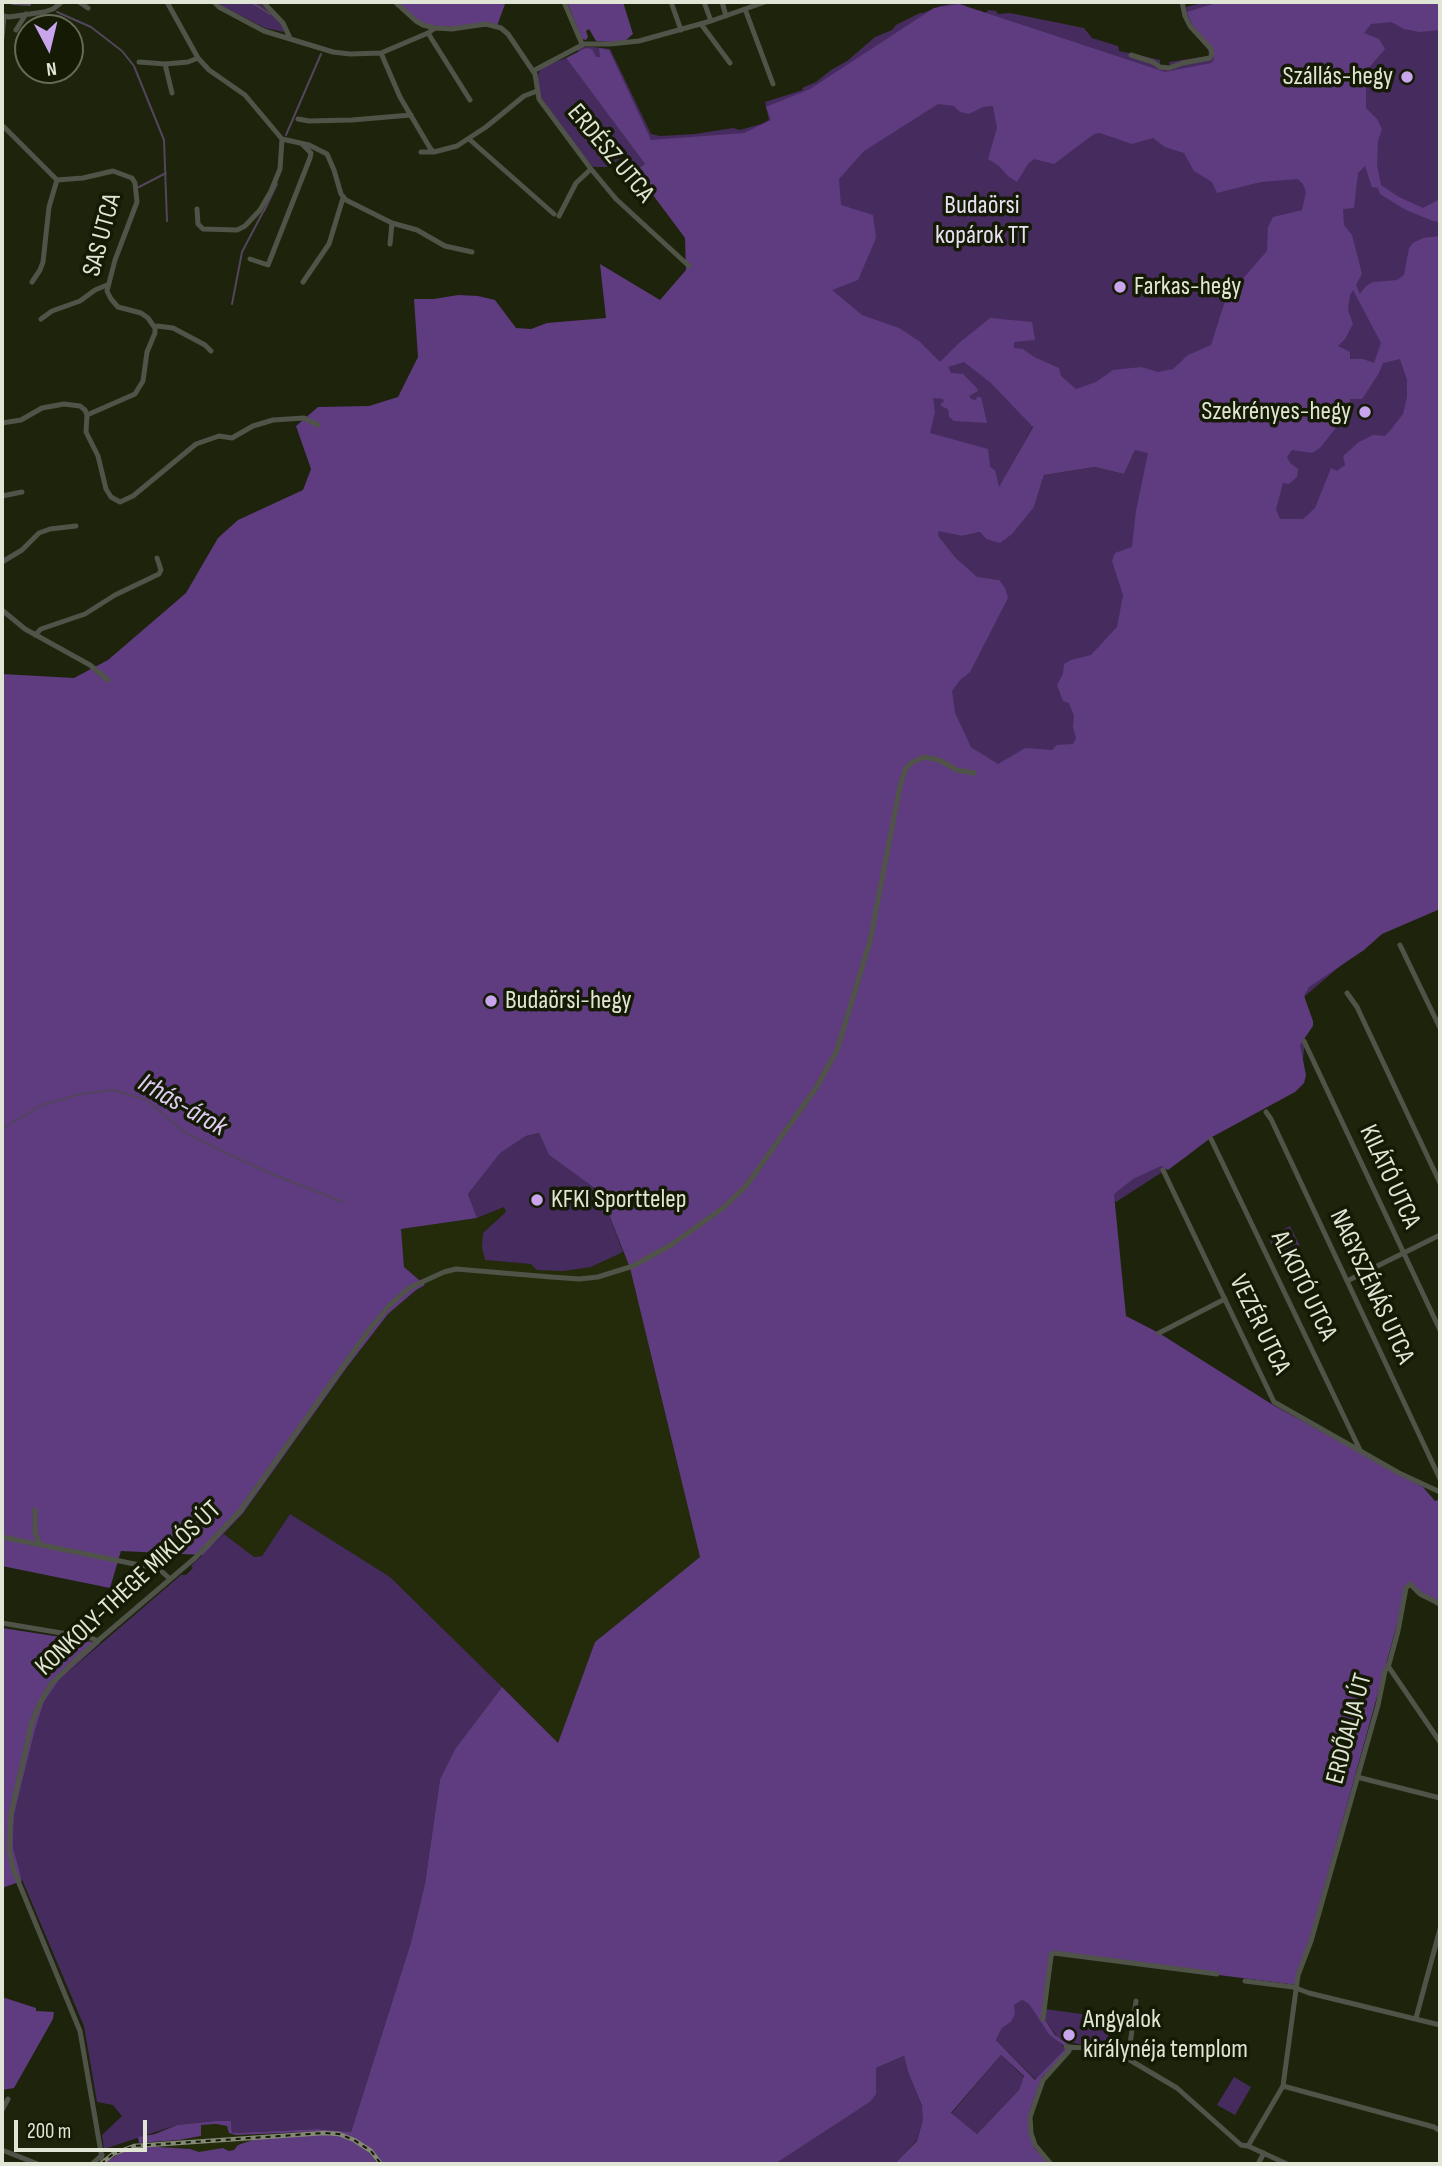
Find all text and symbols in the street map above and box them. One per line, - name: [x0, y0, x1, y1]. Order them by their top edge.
- north arrow: [14, 14, 84, 84]
- text: N: [45, 56, 58, 80]
- place label: Szállás-hegy: [1282, 61, 1393, 93]
- marker: Szállás-hegy: [1399, 69, 1415, 85]
- street label: ERDÉSZ UTCA: [560, 98, 660, 210]
- street label: SAS UTCA: [77, 190, 129, 280]
- park label: Budaörsi kopárok TT: [935, 190, 1029, 252]
- place label: Farkas-hegy: [1134, 271, 1241, 303]
- marker: Farkas-hegy: [1112, 279, 1128, 295]
- place label: Szekrényes-hegy: [1201, 396, 1351, 428]
- marker: Szekrényes-hegy: [1357, 404, 1373, 420]
- place label: Budaörsi-hegy: [505, 985, 631, 1017]
- marker: Budaörsi-hegy: [483, 993, 499, 1009]
- water label: Irhás-árok: [132, 1067, 232, 1145]
- street label: KILÁTÓ UTCA: [1351, 1120, 1427, 1234]
- place label: KFKI Sporttelep: [551, 1184, 687, 1216]
- marker: KFKI Sporttelep: [529, 1192, 545, 1208]
- street label: NAGYSZÉNÁS UTCA: [1322, 1205, 1420, 1369]
- street label: ALKOTÓ UTCA: [1263, 1226, 1343, 1346]
- street label: VEZÉR UTCA: [1222, 1270, 1296, 1380]
- street label: KONKOLY-THEGE MIKLÓS ÚT: [30, 1495, 228, 1683]
- street label: ERDŐALJA ÚT: [1320, 1670, 1380, 1788]
- place label: Angyalok királynéja templom: [1083, 2004, 1248, 2066]
- marker: Angyalok királynéja templom: [1061, 2027, 1077, 2043]
- scale bar: [18, 2106, 150, 2150]
- text: 200 m: [27, 2119, 71, 2144]

